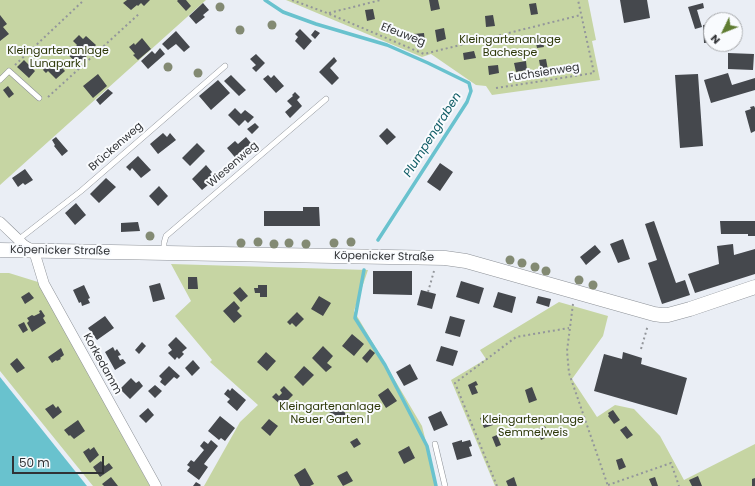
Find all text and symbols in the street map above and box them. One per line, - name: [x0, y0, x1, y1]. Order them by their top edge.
- north arrow: [703, 12, 743, 52]
- street label: Efeuweg: [379, 21, 427, 49]
- text: N: [706, 31, 724, 48]
- park label: Kleingartenanlage Bachespe: [459, 33, 561, 59]
- park label: Kleingartenanlage Lunapark I: [7, 44, 109, 70]
- street label: Fuchsienweg: [507, 61, 581, 85]
- water label: Plumpengraben: [401, 90, 465, 180]
- street label: Brückenweg: [86, 120, 146, 174]
- street label: Wiesenweg: [205, 139, 261, 191]
- street label: Köpenicker Straße: [10, 244, 110, 258]
- street label: Köpenicker Straße: [334, 250, 434, 264]
- street label: Korkedamm: [80, 331, 124, 397]
- park label: Kleingartenanlage Neuer Garten I: [279, 400, 381, 426]
- park label: Kleingartenanlage Semmelweis: [482, 413, 584, 439]
- scale bar: [14, 448, 106, 474]
- text: 50 m: [19, 454, 50, 471]

